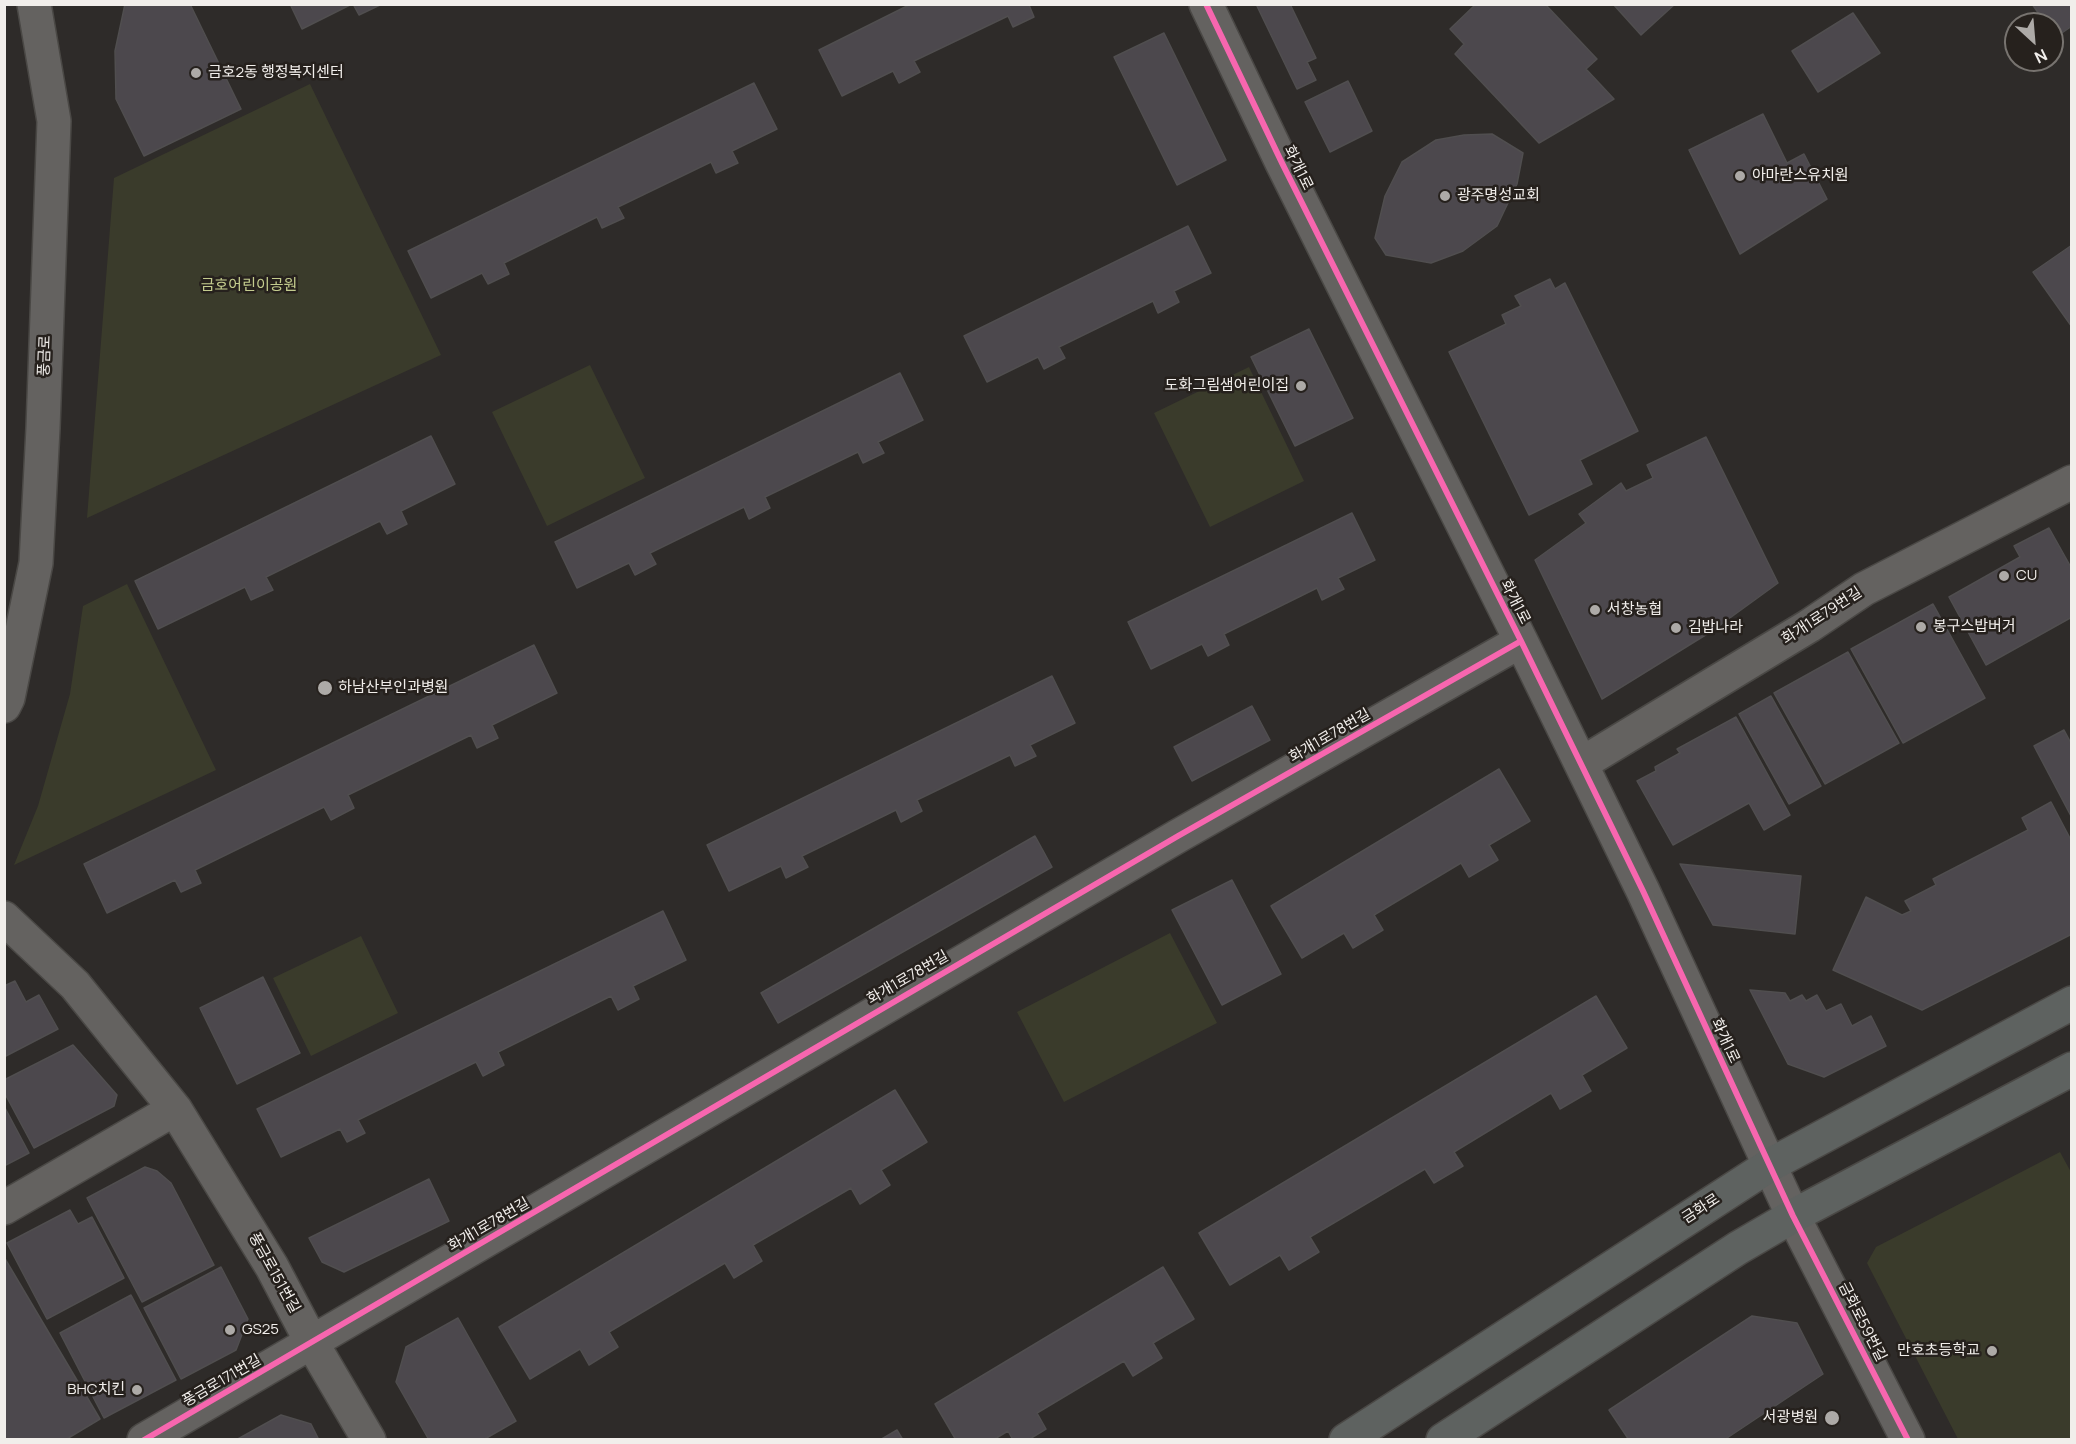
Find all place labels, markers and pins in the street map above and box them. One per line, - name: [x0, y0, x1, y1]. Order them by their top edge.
- place label: 금호2동 행정복지센터: [208, 64, 344, 82]
- marker: 금호2동 행정복지센터: [189, 66, 203, 80]
- place label: 아마란스유치원: [1752, 167, 1849, 185]
- marker: 아마란스유치원: [1733, 169, 1747, 183]
- place label: 광주명성교회: [1457, 187, 1540, 205]
- marker: 광주명성교회: [1438, 189, 1452, 203]
- place label: 도화그림샘어린이집: [1165, 377, 1289, 395]
- marker: 도화그림샘어린이집: [1294, 379, 1308, 393]
- place label: CU: [2016, 567, 2037, 585]
- marker: CU: [1997, 569, 2011, 583]
- place label: 서창농협: [1607, 601, 1662, 619]
- marker: 서창농협: [1588, 603, 1602, 617]
- place label: 봉구스밥버거: [1933, 618, 2016, 636]
- place label: 김밥나라: [1688, 619, 1743, 637]
- marker: 봉구스밥버거: [1914, 620, 1928, 634]
- marker: 김밥나라: [1669, 621, 1683, 635]
- marker: 하남산부인과병원: [316, 679, 334, 697]
- place label: 하남산부인과병원: [338, 679, 448, 697]
- place label: GS25: [242, 1321, 279, 1339]
- marker: GS25: [223, 1323, 237, 1337]
- place label: 만호초등학교: [1897, 1342, 1980, 1360]
- marker: 만호초등학교: [1985, 1344, 1999, 1358]
- place label: BHC치킨: [67, 1381, 125, 1399]
- marker: BHC치킨: [130, 1383, 144, 1397]
- place label: 서광병원: [1763, 1409, 1818, 1427]
- marker: 서광병원: [1823, 1409, 1841, 1427]

